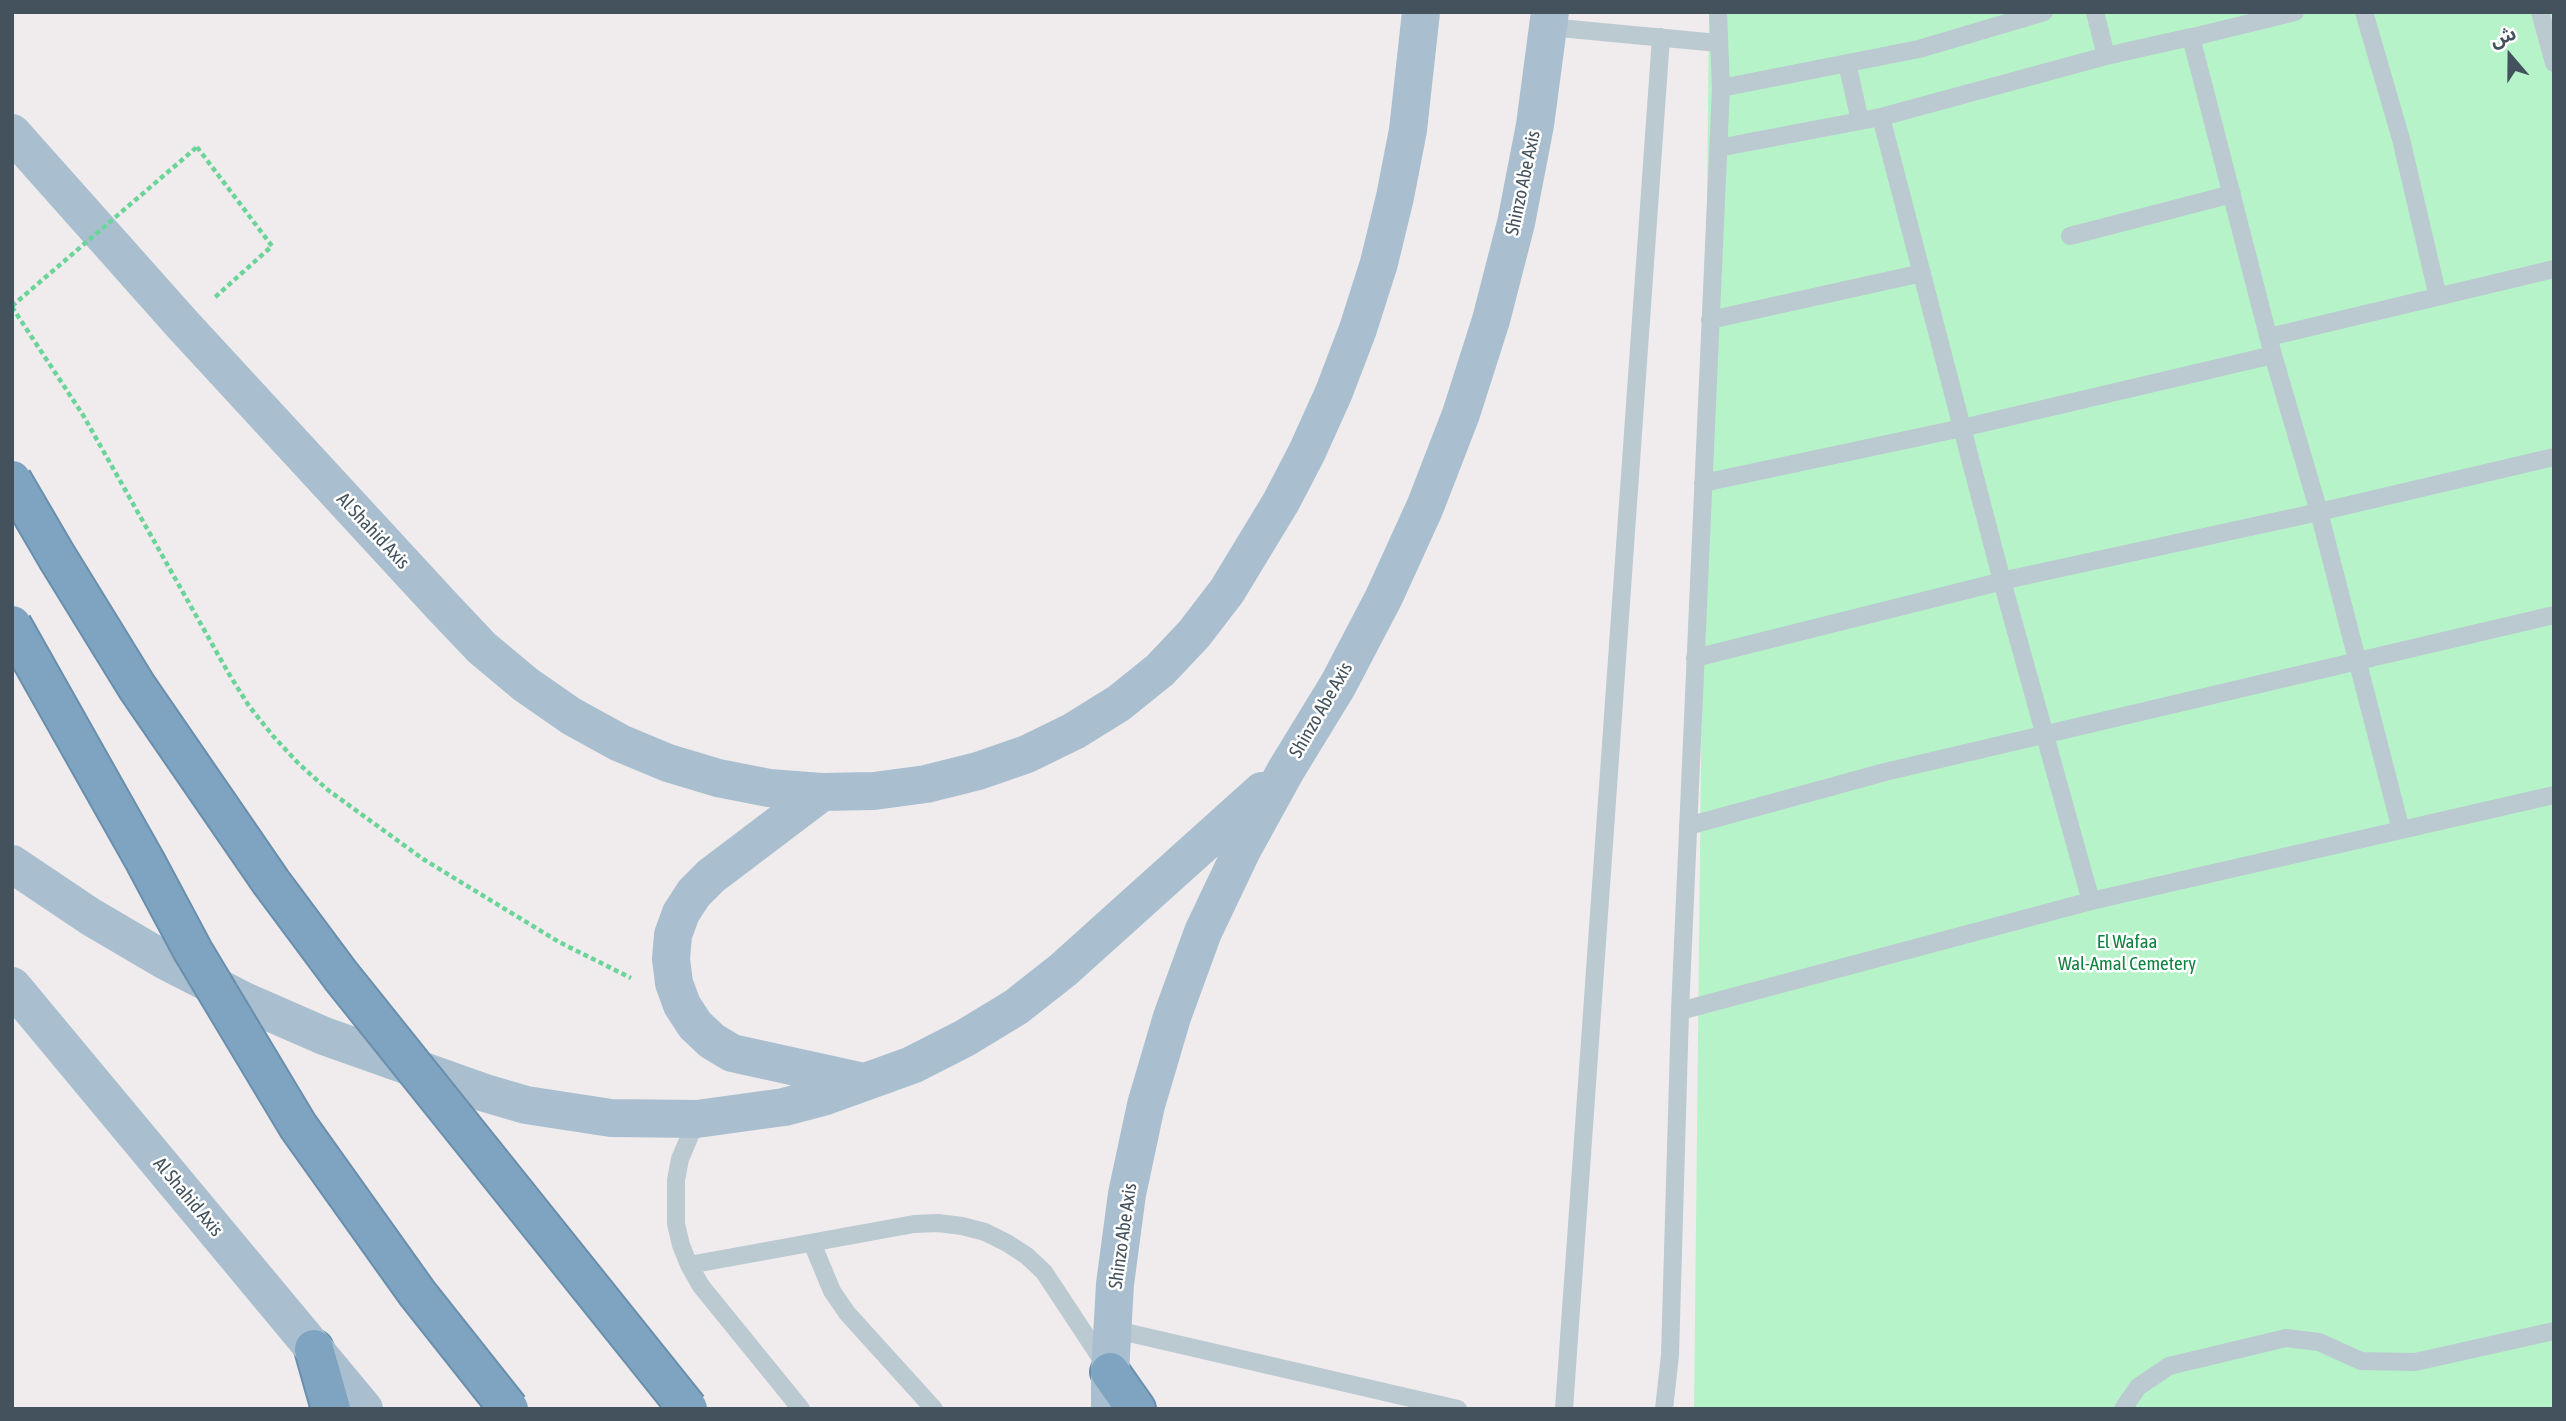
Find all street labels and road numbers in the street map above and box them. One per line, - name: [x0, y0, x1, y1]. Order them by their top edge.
- street label: Shinzo Abe Axis: [1501, 129, 1545, 237]
- street label: Al Shahid Axis: [332, 488, 414, 574]
- street label: Shinzo Abe Axis: [1284, 658, 1358, 762]
- street label: Al Shahid Axis: [148, 1153, 228, 1241]
- street label: Shinzo Abe Axis: [1104, 1182, 1142, 1290]

